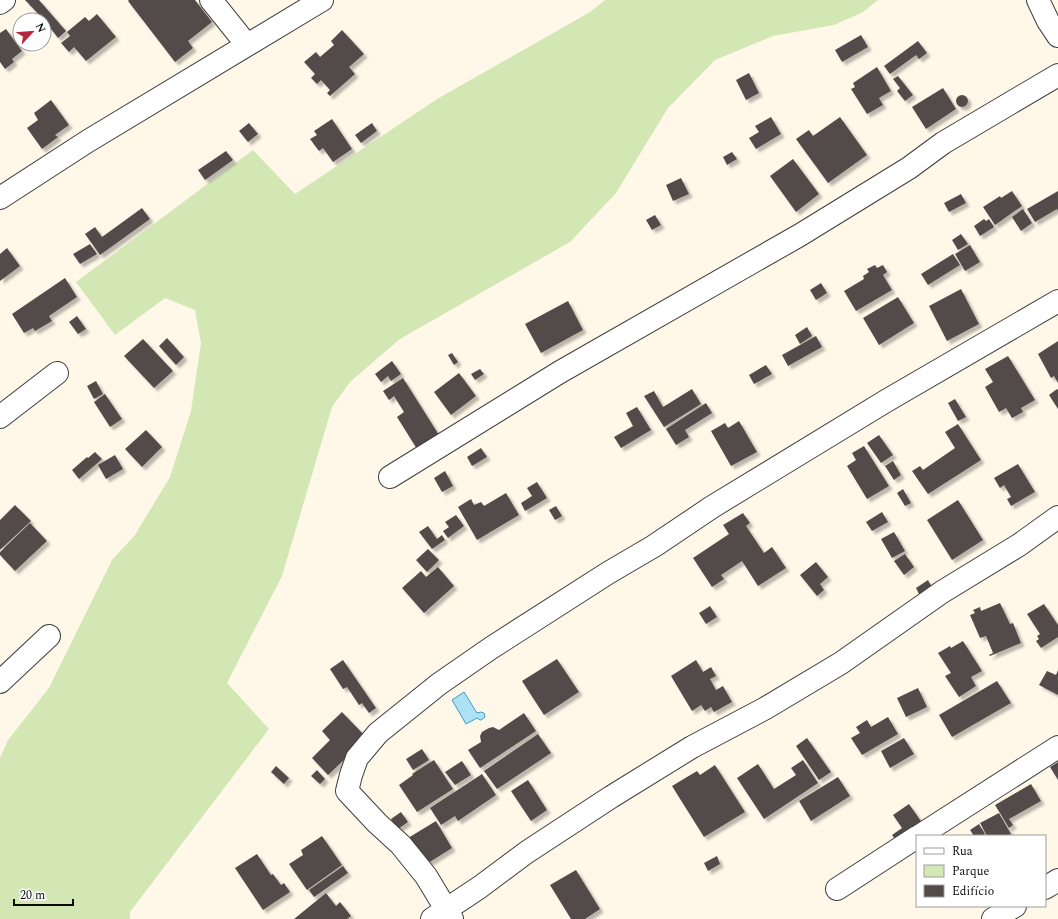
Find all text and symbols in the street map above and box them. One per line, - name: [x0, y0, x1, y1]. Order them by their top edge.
- north arrow: [12, 12, 52, 52]
- text: N: [31, 20, 50, 36]
- legend: [916, 835, 1046, 907]
- text: Rua: [952, 842, 973, 861]
- text: Parque: [952, 862, 989, 881]
- scale bar: [14, 881, 73, 907]
- text: Edifício: [952, 882, 994, 901]
- text: 20 m: [20, 886, 45, 905]

